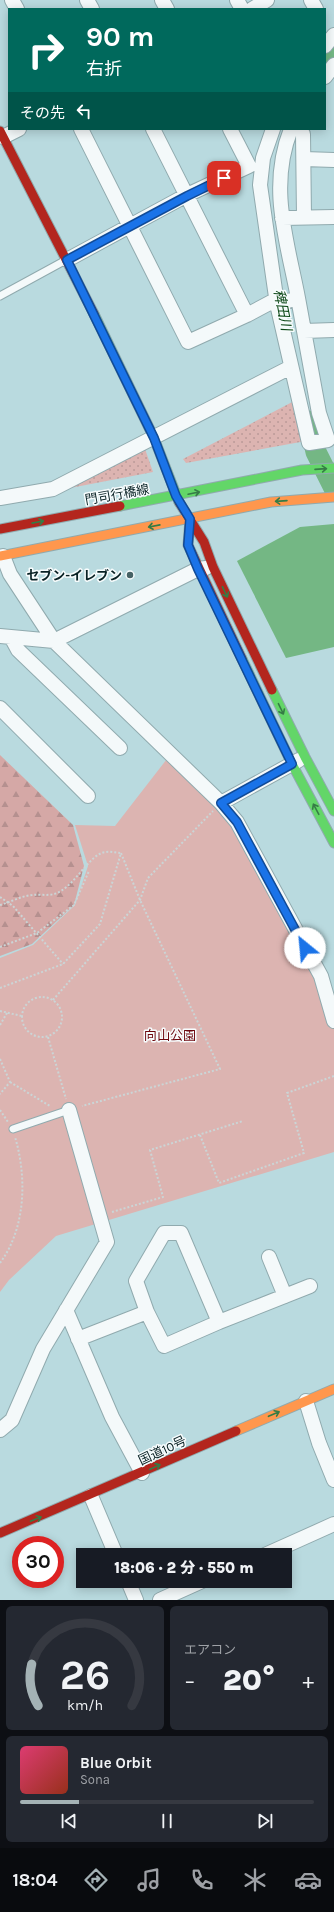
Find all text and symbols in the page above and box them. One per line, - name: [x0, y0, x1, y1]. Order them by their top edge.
- text: 90 m: [86, 20, 154, 53]
- icon: right: [20, 24, 72, 76]
- text: 右折: [86, 58, 122, 80]
- icon: left: [73, 100, 95, 122]
- text: その先: [20, 104, 65, 122]
- pin: [207, 161, 241, 195]
- icon: arrive: [213, 167, 235, 189]
- water label: 稗田川: [270, 288, 295, 334]
- one-way arrow: [314, 465, 327, 472]
- street label: 門司行橋線: [84, 481, 150, 508]
- one-way arrow: [187, 488, 200, 496]
- one-way arrow: [275, 498, 288, 505]
- one-way arrow: [31, 518, 44, 526]
- one-way arrow: [148, 523, 161, 531]
- place label: セブン-イレブン: [26, 568, 122, 583]
- marker: セブン-イレブン: [125, 570, 135, 580]
- one-way arrow: [222, 586, 229, 598]
- one-way arrow: [278, 703, 285, 715]
- one-way arrow: [311, 803, 319, 815]
- position arrow: [284, 927, 326, 969]
- park label: 向山公園: [144, 1028, 196, 1043]
- one-way arrow: [268, 1410, 280, 1418]
- street label: 国道10号: [136, 1433, 188, 1468]
- one-way arrow: [149, 1463, 161, 1470]
- one-way arrow: [30, 1514, 42, 1522]
- speed limit sign: 30: [12, 1536, 64, 1588]
- text: 18:06 · 2 分 · 550 m: [114, 1559, 254, 1577]
- text: エアコン: [184, 1642, 236, 1657]
- text: 26: [60, 1651, 110, 1699]
- text: 20°: [223, 1662, 275, 1698]
- text: −: [184, 1668, 196, 1694]
- text: +: [302, 1668, 314, 1694]
- text: km/h: [67, 1697, 103, 1714]
- text: Blue Orbit: [80, 1754, 152, 1772]
- text: Sona: [80, 1772, 110, 1787]
- icon: previous: [58, 1810, 80, 1832]
- icon: pause: [156, 1810, 178, 1832]
- icon: next: [254, 1810, 276, 1832]
- icon: directions: [82, 1866, 110, 1894]
- icon: music: [135, 1866, 163, 1894]
- icon: phone: [188, 1866, 216, 1894]
- icon: climate: [241, 1866, 269, 1894]
- icon: car: [294, 1866, 322, 1894]
- text: 18:04: [12, 1869, 57, 1891]

